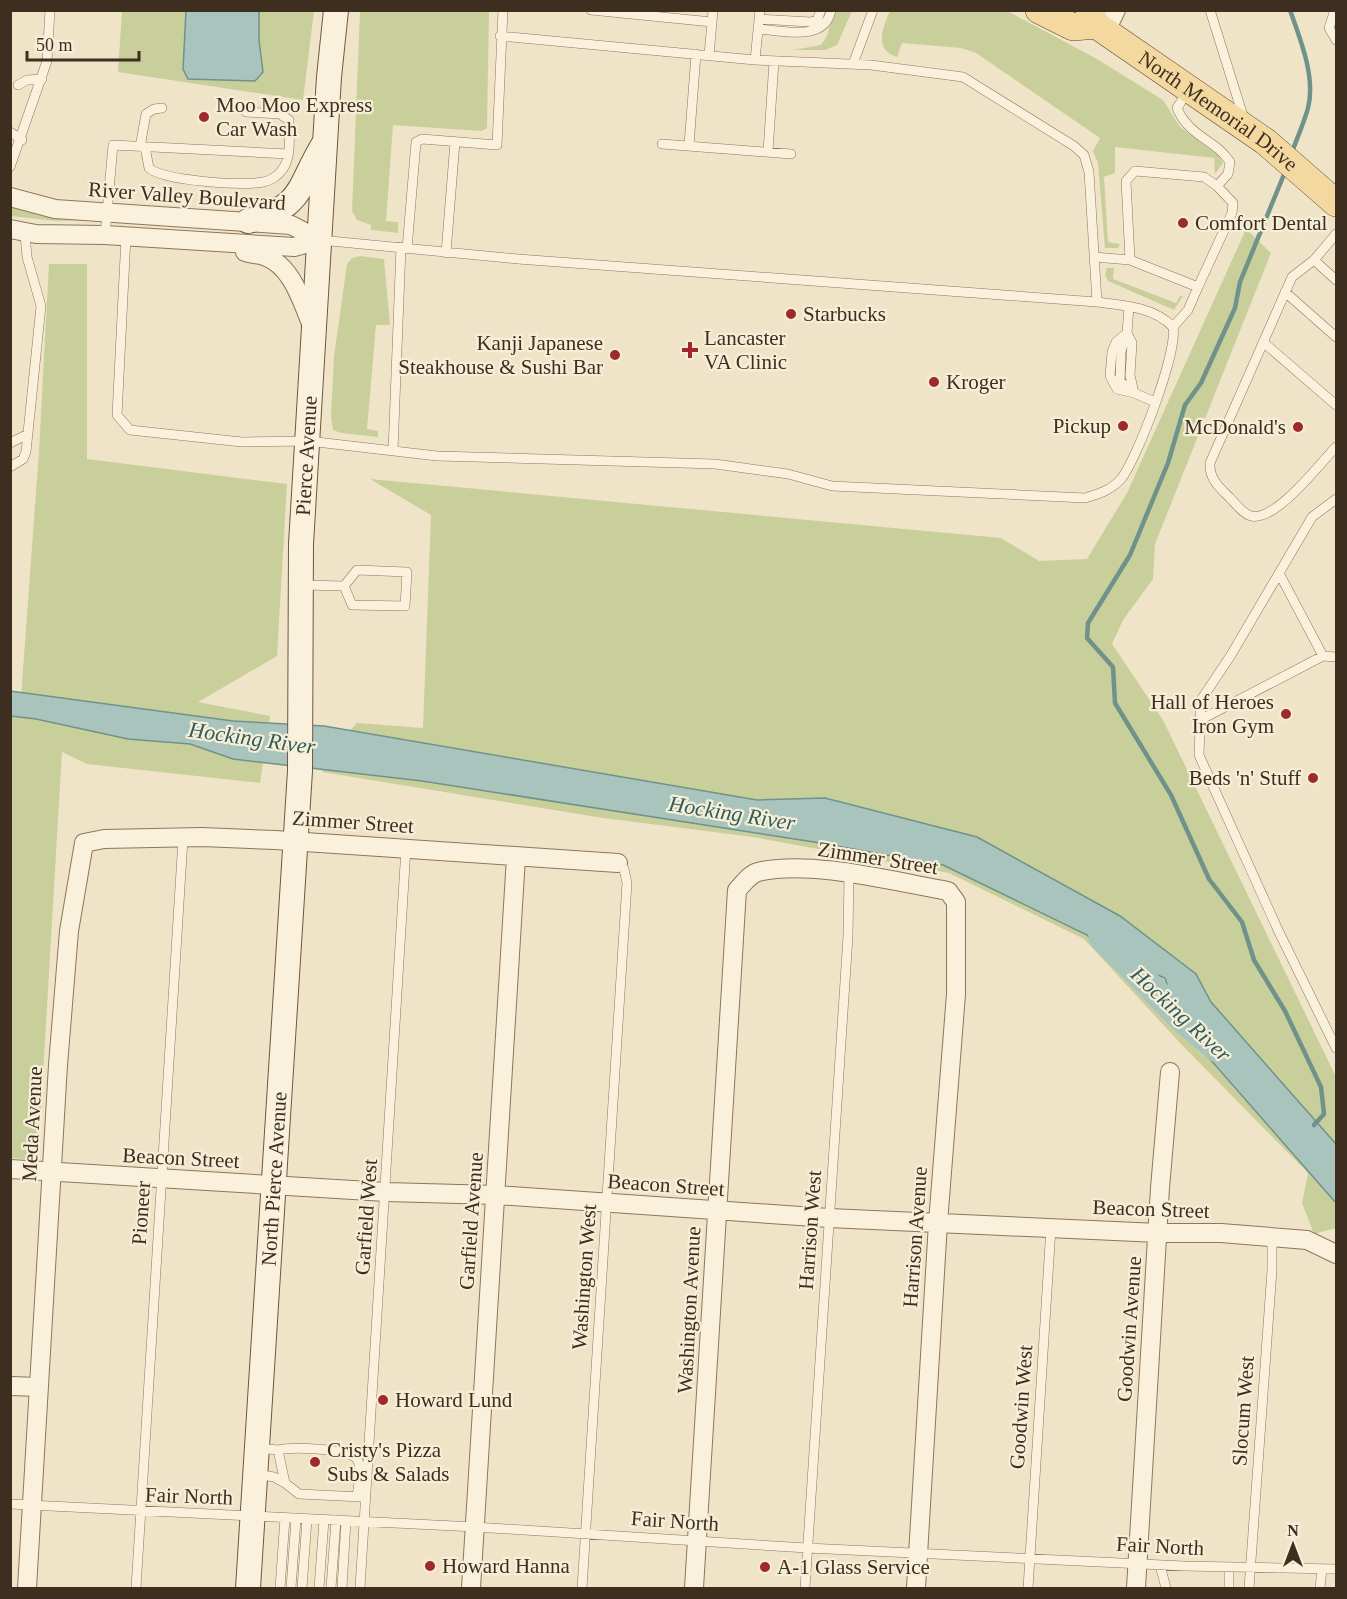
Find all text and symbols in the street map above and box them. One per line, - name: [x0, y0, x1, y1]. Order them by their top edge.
- scale bar: [27, 24, 140, 62]
- text: 50 m: [36, 35, 73, 55]
- street label: North Memorial Drive: [1134, 46, 1303, 176]
- place label: Moo Moo Express Car Wash: [216, 93, 372, 141]
- marker: Moo Moo Express Car Wash: [197, 110, 211, 124]
- street label: River Valley Boulevard: [87, 177, 287, 215]
- place label: Comfort Dental: [1195, 211, 1328, 235]
- marker: Comfort Dental: [1176, 216, 1190, 230]
- place label: Starbucks: [803, 302, 886, 326]
- marker: Starbucks: [784, 307, 798, 321]
- place label: Lancaster VA Clinic: [704, 326, 787, 374]
- place label: Kanji Japanese Steakhouse & Sushi Bar: [398, 331, 603, 379]
- marker: Lancaster VA Clinic: [681, 341, 699, 359]
- marker: Kanji Japanese Steakhouse & Sushi Bar: [608, 348, 622, 362]
- place label: Kroger: [946, 370, 1005, 394]
- marker: Kroger: [927, 375, 941, 389]
- street label: Pierce Avenue: [291, 395, 322, 517]
- place label: Pickup: [1053, 414, 1111, 438]
- place label: McDonald's: [1184, 415, 1286, 439]
- marker: Pickup: [1116, 419, 1130, 433]
- marker: McDonald's: [1291, 420, 1305, 434]
- place label: Hall of Heroes Iron Gym: [1150, 690, 1274, 738]
- marker: Hall of Heroes Iron Gym: [1279, 707, 1293, 721]
- water label: Hocking River: [186, 717, 317, 759]
- place label: Beds 'n' Stuff: [1189, 766, 1301, 790]
- marker: Beds 'n' Stuff: [1306, 771, 1320, 785]
- water label: Hocking River: [666, 791, 797, 835]
- street label: Zimmer Street: [291, 806, 415, 838]
- street label: Zimmer Street: [816, 837, 940, 879]
- water label: Hocking River: [1125, 961, 1237, 1067]
- street label: Meda Avenue: [17, 1066, 47, 1182]
- street label: North Pierce Avenue: [257, 1091, 292, 1267]
- street label: Beacon Street: [122, 1143, 240, 1173]
- street label: Garfield Avenue: [454, 1151, 488, 1291]
- street label: Garfield West: [350, 1158, 382, 1276]
- street label: Harrison Avenue: [898, 1166, 932, 1308]
- street label: Beacon Street: [607, 1169, 725, 1201]
- street label: Harrison West: [794, 1169, 826, 1291]
- street label: Pioneer: [127, 1180, 155, 1246]
- street label: Beacon Street: [1092, 1195, 1210, 1223]
- street label: Washington West: [567, 1203, 601, 1351]
- street label: Washington Avenue: [673, 1226, 705, 1394]
- street label: Goodwin Avenue: [1112, 1255, 1146, 1403]
- street label: Goodwin West: [1005, 1344, 1037, 1470]
- street label: Slocum West: [1227, 1355, 1259, 1467]
- place label: Howard Lund: [395, 1388, 513, 1412]
- marker: Howard Lund: [376, 1393, 390, 1407]
- place label: Cristy's Pizza Subs & Salads: [327, 1438, 450, 1486]
- marker: Cristy's Pizza Subs & Salads: [308, 1455, 322, 1469]
- street label: Fair North: [145, 1482, 234, 1510]
- street label: Fair North: [630, 1506, 720, 1536]
- north arrow: [1263, 1515, 1323, 1575]
- text: N: [1287, 1522, 1299, 1539]
- street label: Fair North: [1115, 1532, 1205, 1560]
- place label: Howard Hanna: [442, 1554, 570, 1578]
- place label: A-1 Glass Service: [777, 1555, 930, 1579]
- marker: Howard Hanna: [423, 1559, 437, 1573]
- marker: A-1 Glass Service: [758, 1560, 772, 1574]

